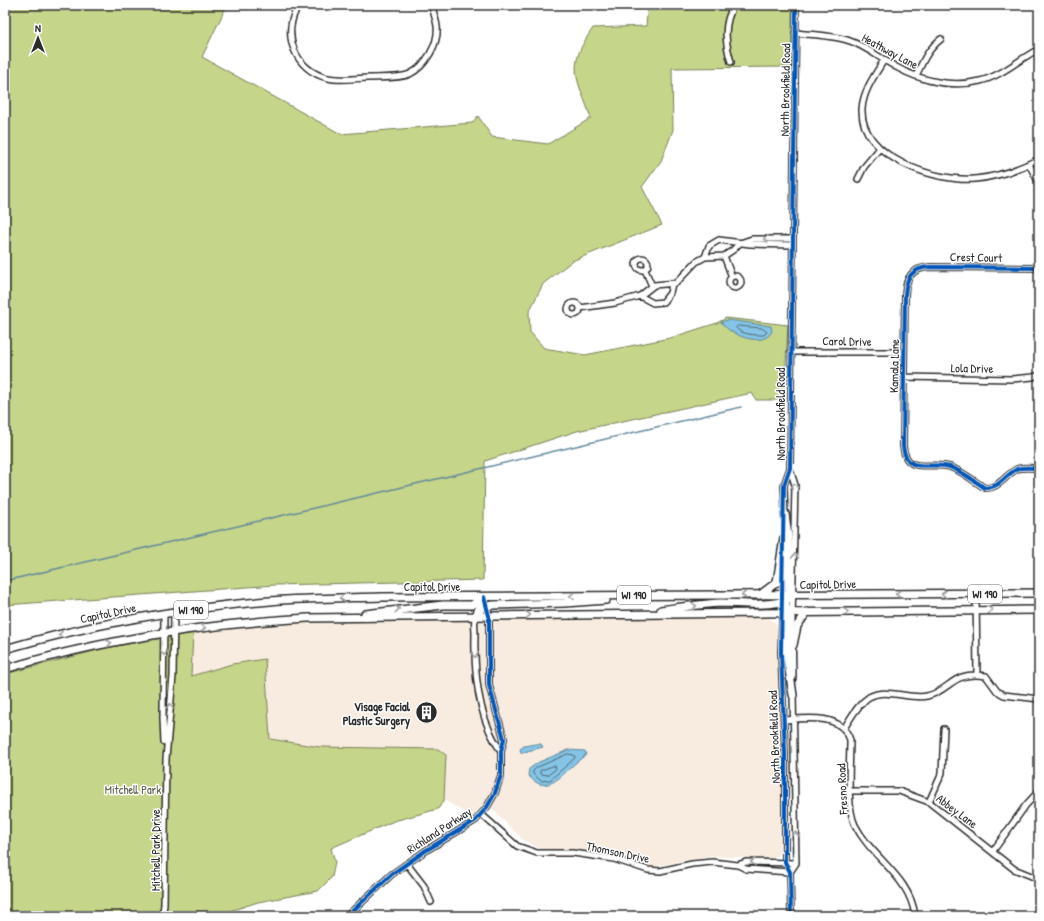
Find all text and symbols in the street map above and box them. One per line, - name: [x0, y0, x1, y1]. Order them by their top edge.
- north arrow: [18, 18, 58, 58]
- text: N: [35, 21, 41, 35]
- street label: Heathway Lane: [859, 29, 921, 73]
- street label: North Brookfield Road: [776, 43, 794, 137]
- one-way arrow: [763, 235, 769, 243]
- street label: Crest Court: [950, 248, 1003, 266]
- street label: Carol Drive: [822, 332, 872, 350]
- street label: Kamala Lane: [885, 339, 903, 393]
- street label: Lola Drive: [951, 359, 994, 377]
- street label: North Brookfield Road: [772, 367, 789, 461]
- one-way arrow: [790, 482, 799, 489]
- one-way arrow: [791, 553, 799, 559]
- street label: Capitol Drive: [800, 575, 857, 593]
- street label: Capitol Drive: [404, 578, 461, 595]
- road number: WI 190: [968, 585, 1002, 603]
- road number: WI 190: [617, 586, 651, 604]
- one-way arrow: [895, 590, 901, 598]
- one-way arrow: [941, 590, 947, 598]
- one-way arrow: [741, 591, 747, 599]
- one-way arrow: [569, 592, 575, 600]
- one-way arrow: [339, 594, 345, 603]
- street label: Capitol Drive: [79, 599, 138, 627]
- road number: WI 190: [174, 601, 208, 619]
- one-way arrow: [691, 601, 697, 610]
- one-way arrow: [394, 605, 401, 614]
- one-way arrow: [987, 606, 993, 614]
- one-way arrow: [843, 608, 849, 616]
- one-way arrow: [525, 611, 531, 620]
- one-way arrow: [200, 624, 206, 633]
- one-way arrow: [58, 630, 65, 638]
- one-way arrow: [106, 640, 113, 648]
- one-way arrow: [160, 650, 168, 656]
- one-way arrow: [471, 652, 480, 658]
- street label: North Brookfield Road: [764, 690, 784, 784]
- place label: Visage Facial Plastic Surgery: [343, 698, 411, 730]
- building icon: Visage Facial Plastic Surgery: [413, 700, 439, 726]
- one-way arrow: [166, 703, 175, 709]
- street label: Fresno Road: [832, 763, 852, 816]
- park label: Mitchell Park: [105, 781, 161, 798]
- street label: Abbey Lane: [933, 790, 981, 832]
- street label: Richland Parkway: [403, 803, 475, 857]
- street label: Mitchell Park Drive: [147, 809, 164, 891]
- one-way arrow: [791, 831, 799, 837]
- street label: Thomson Drive: [585, 837, 651, 867]
- one-way arrow: [750, 858, 756, 866]

